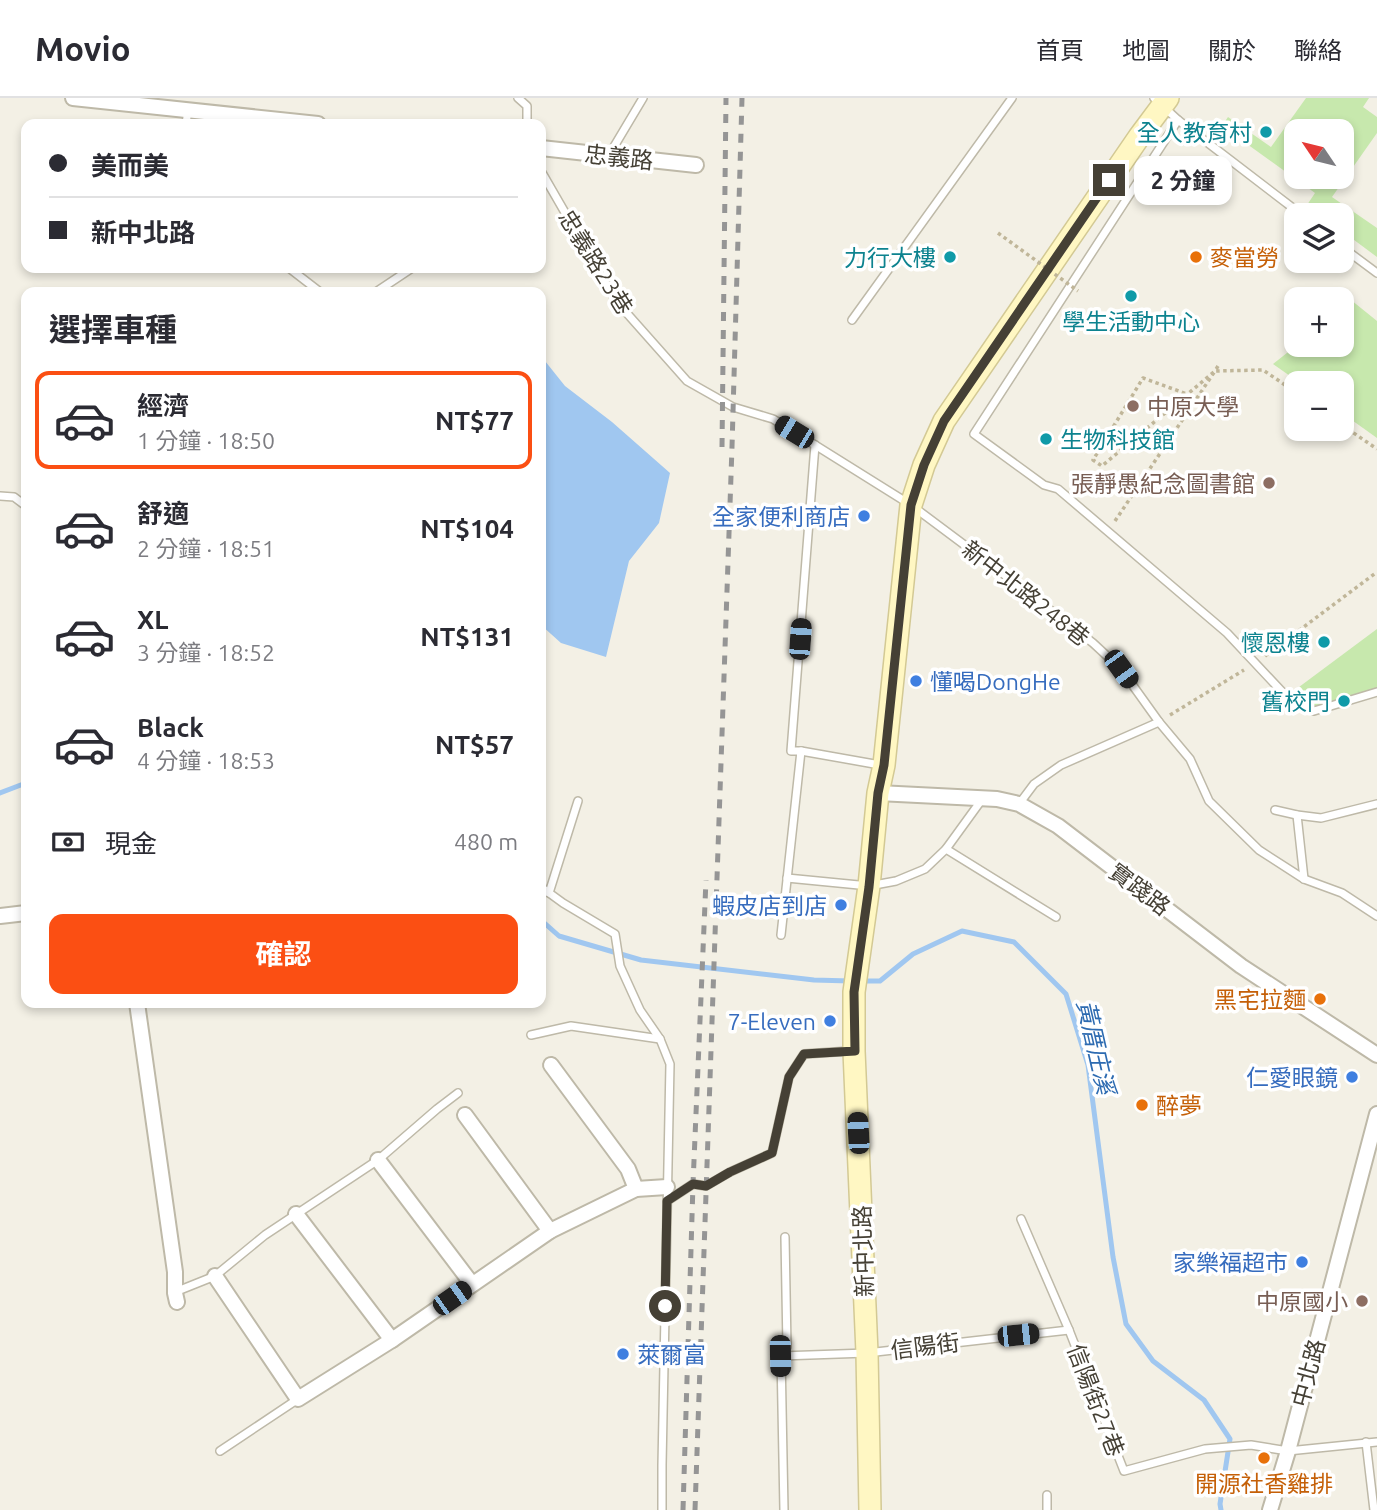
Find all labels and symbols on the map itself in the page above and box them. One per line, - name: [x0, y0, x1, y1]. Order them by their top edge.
- north arrow: [1284, 119, 1354, 189]
- place label: 全人教育村: [1137, 120, 1252, 145]
- marker: 全人教育村: [1258, 124, 1274, 140]
- street label: 忠義路: [583, 141, 655, 173]
- callout: 2 分鐘: [1134, 155, 1232, 204]
- route end: [1093, 164, 1125, 196]
- street label: 忠義路23巷: [554, 205, 638, 319]
- place label: 力行大樓: [844, 245, 936, 270]
- place label: 麥當勞: [1210, 245, 1279, 270]
- marker: 力行大樓: [942, 249, 958, 265]
- marker: 麥當勞: [1188, 249, 1204, 265]
- marker: 學生活動中心: [1123, 288, 1139, 304]
- place label: 學生活動中心: [1062, 309, 1200, 334]
- place label: 中原大學: [1147, 394, 1239, 419]
- marker: 中原大學: [1125, 398, 1141, 414]
- car: [771, 412, 818, 452]
- place label: 生物科技館: [1060, 427, 1175, 452]
- marker: 生物科技館: [1038, 431, 1054, 447]
- place label: 張靜愚紀念圖書館: [1071, 471, 1255, 496]
- marker: 張靜愚紀念圖書館: [1261, 475, 1277, 491]
- place label: 全家便利商店: [712, 504, 850, 529]
- marker: 全家便利商店: [856, 508, 872, 524]
- street label: 新中北路248巷: [958, 536, 1094, 650]
- car: [789, 617, 812, 661]
- place label: 懷恩樓: [1241, 630, 1310, 655]
- marker: 懷恩樓: [1316, 634, 1332, 650]
- car: [1101, 646, 1142, 692]
- place label: 懂喝DongHe: [930, 669, 1061, 694]
- marker: 懂喝DongHe: [908, 673, 924, 689]
- place label: 舊校門: [1261, 689, 1330, 714]
- marker: 舊校門: [1336, 693, 1352, 709]
- street label: 實踐路: [1105, 858, 1175, 920]
- place label: 蝦皮店到店: [712, 893, 827, 918]
- marker: 蝦皮店到店: [833, 897, 849, 913]
- place label: 黑宅拉麵: [1214, 987, 1306, 1012]
- marker: 黑宅拉麵: [1312, 991, 1328, 1007]
- water label: 黃厝庄溪: [1072, 997, 1121, 1100]
- place label: 7-Eleven: [728, 1009, 816, 1034]
- marker: 7-Eleven: [822, 1013, 838, 1029]
- place label: 仁愛眼鏡: [1246, 1065, 1338, 1090]
- marker: 仁愛眼鏡: [1344, 1069, 1360, 1085]
- place label: 醉夢: [1156, 1093, 1202, 1118]
- marker: 醉夢: [1134, 1097, 1150, 1113]
- car: [847, 1111, 870, 1155]
- street label: 新中北路: [849, 1205, 877, 1297]
- place label: 家樂福超市: [1173, 1250, 1288, 1275]
- marker: 家樂福超市: [1294, 1254, 1310, 1270]
- car: [429, 1277, 476, 1319]
- place label: 中原國小: [1256, 1289, 1348, 1314]
- route start: [649, 1290, 681, 1322]
- marker: 中原國小: [1354, 1293, 1370, 1309]
- car: [997, 1322, 1040, 1348]
- street label: 信陽街: [889, 1329, 961, 1363]
- car: [770, 1335, 791, 1377]
- street label: 中北路: [1287, 1336, 1329, 1410]
- street label: 信陽街27巷: [1063, 1340, 1129, 1460]
- place label: 萊爾富: [637, 1342, 706, 1367]
- marker: 萊爾富: [615, 1346, 631, 1362]
- marker: 開源社香雞排: [1256, 1450, 1272, 1466]
- place label: 開源社香雞排: [1195, 1471, 1333, 1496]

